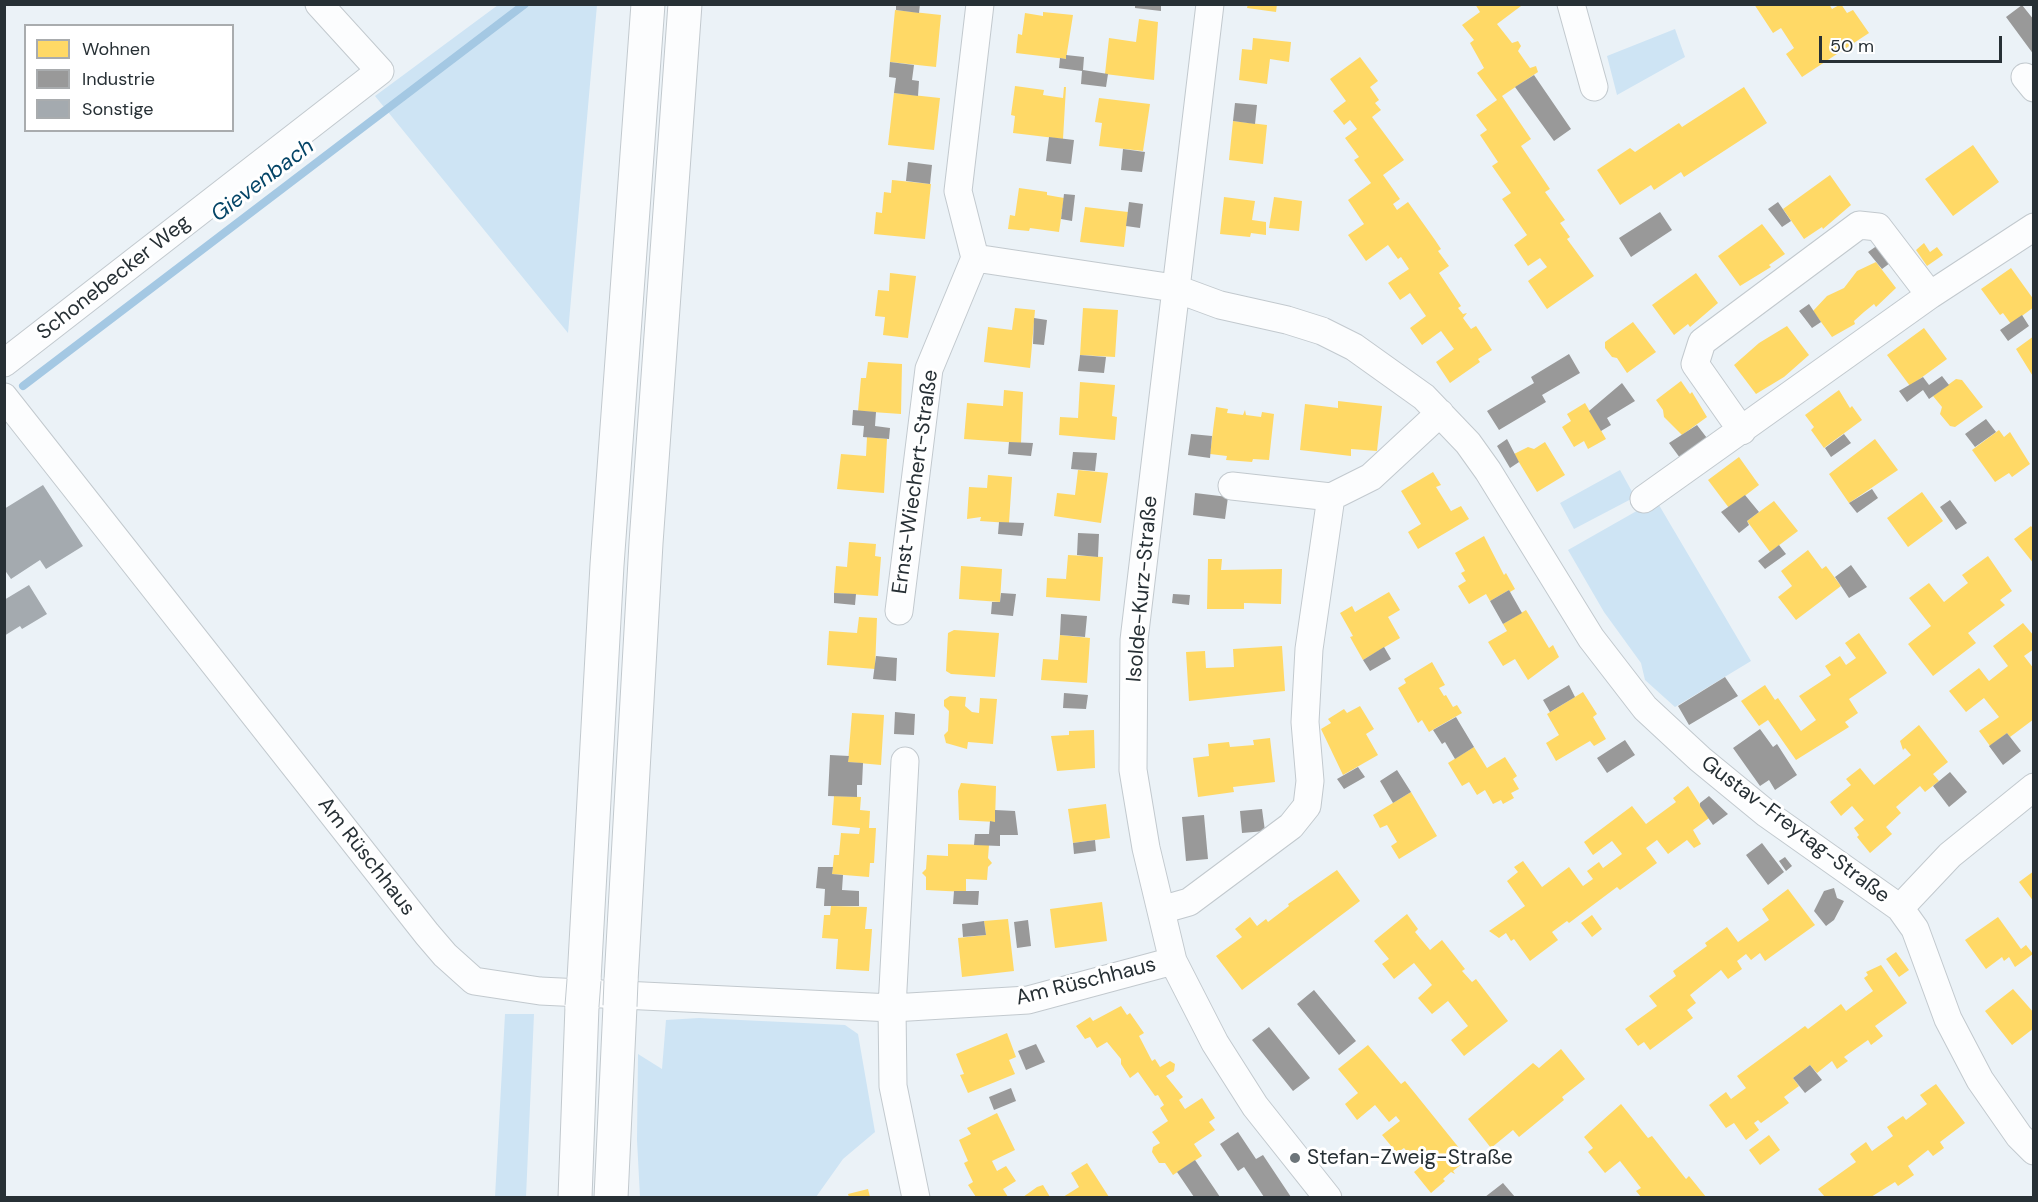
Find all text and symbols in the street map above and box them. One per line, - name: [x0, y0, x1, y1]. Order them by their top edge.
- legend: [24, 24, 234, 132]
- scale bar: [1822, 24, 2005, 62]
- text: 50 m: [1830, 34, 1874, 58]
- text: Wohnen: [82, 37, 150, 61]
- text: Industrie: [82, 67, 155, 91]
- text: Sonstige: [82, 97, 153, 121]
- water label: Gievenbach: [206, 134, 320, 228]
- street label: Schonebecker Weg: [32, 210, 196, 346]
- street label: Ernst-Wiechert-Straße: [888, 368, 944, 596]
- street label: Isolde-Kurz-Straße: [1122, 495, 1164, 683]
- street label: Gustav-Freytag-Straße: [1696, 751, 1894, 909]
- street label: Am Rüschhaus: [312, 793, 420, 921]
- street label: Am Rüschhaus: [1013, 952, 1159, 1012]
- place label: Stefan-Zweig-Straße: [1307, 1145, 1513, 1171]
- marker: Stefan-Zweig-Straße: [1288, 1151, 1302, 1165]

